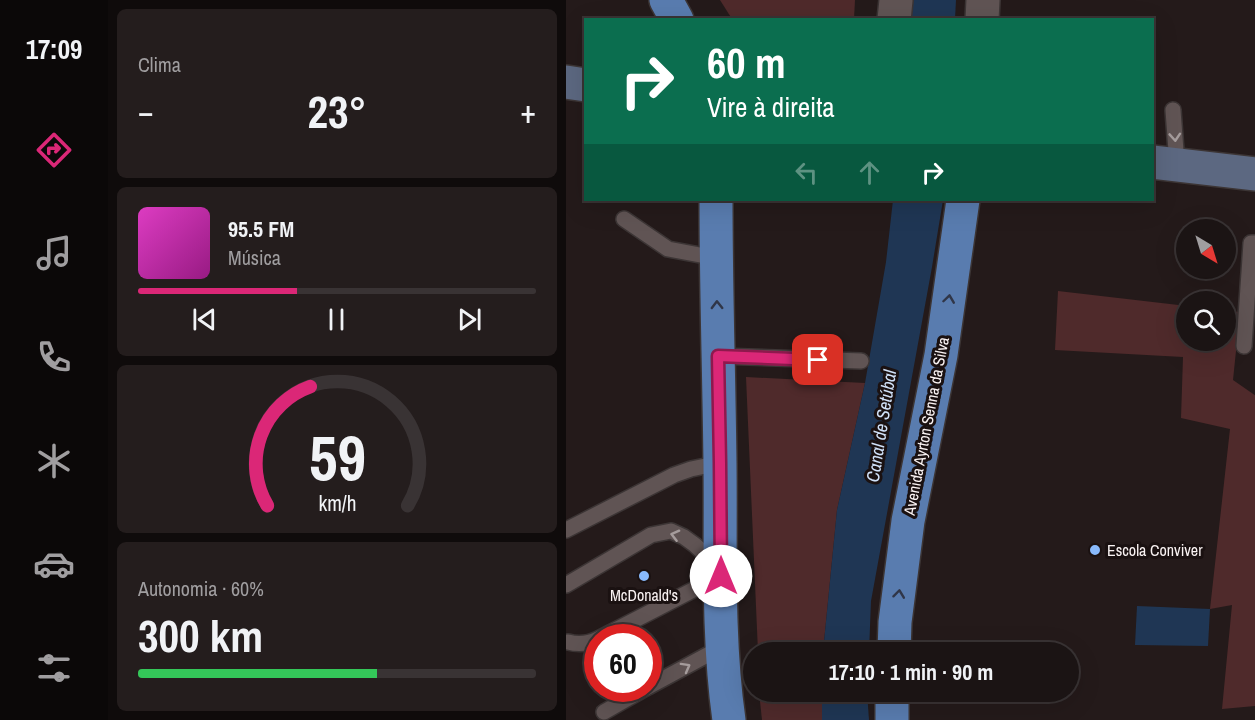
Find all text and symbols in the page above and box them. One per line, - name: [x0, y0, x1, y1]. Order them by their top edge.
- text: 17:09: [26, 31, 82, 67]
- text: 60 m: [707, 35, 786, 91]
- icon: right: [608, 42, 686, 120]
- text: Clima: [138, 51, 181, 78]
- text: 23°: [307, 81, 367, 142]
- text: −: [138, 89, 154, 133]
- text: +: [520, 89, 536, 133]
- text: Vire à direita: [707, 89, 835, 125]
- icon: directions: [33, 129, 75, 171]
- one-way arrow: [1168, 133, 1181, 142]
- icon: left: [790, 156, 823, 189]
- icon: ahead: [853, 156, 886, 189]
- icon: right: [916, 156, 949, 189]
- text: 95.5 FM: [228, 214, 294, 244]
- north arrow: [1176, 219, 1236, 279]
- map controls: [1176, 219, 1236, 351]
- icon: music: [33, 232, 75, 274]
- text: Música: [228, 244, 281, 271]
- button: search: [1176, 291, 1236, 351]
- one-way arrow: [943, 294, 955, 303]
- one-way arrow: [711, 300, 723, 309]
- icon: previous: [188, 303, 221, 336]
- icon: pause: [320, 303, 353, 336]
- icon: next: [453, 303, 486, 336]
- pin: [792, 334, 843, 385]
- street label: Avenida Ayrton Senna da Silva: [898, 334, 954, 518]
- icon: phone: [33, 336, 75, 378]
- icon: arrive: [801, 343, 834, 376]
- water label: Canal de Setúbal: [860, 367, 902, 484]
- text: 59: [309, 415, 365, 499]
- icon: climate: [33, 440, 75, 482]
- text: km/h: [318, 489, 356, 518]
- one-way arrow: [670, 529, 680, 542]
- place label: Escola Conviver: [1107, 539, 1203, 561]
- icon: car: [33, 543, 75, 585]
- marker: Escola Conviver: [1088, 543, 1102, 557]
- position arrow: [689, 544, 753, 608]
- marker: McDonald's: [637, 569, 651, 583]
- text: Autonomia · 60%: [138, 575, 264, 602]
- place label: McDonald's: [610, 584, 678, 606]
- one-way arrow: [892, 590, 905, 599]
- text: 300 km: [138, 605, 263, 666]
- speed limit sign: 60: [584, 624, 662, 702]
- icon: filters: [33, 647, 75, 689]
- text: 17:10 · 1 min · 90 m: [829, 657, 993, 687]
- one-way arrow: [679, 663, 690, 674]

